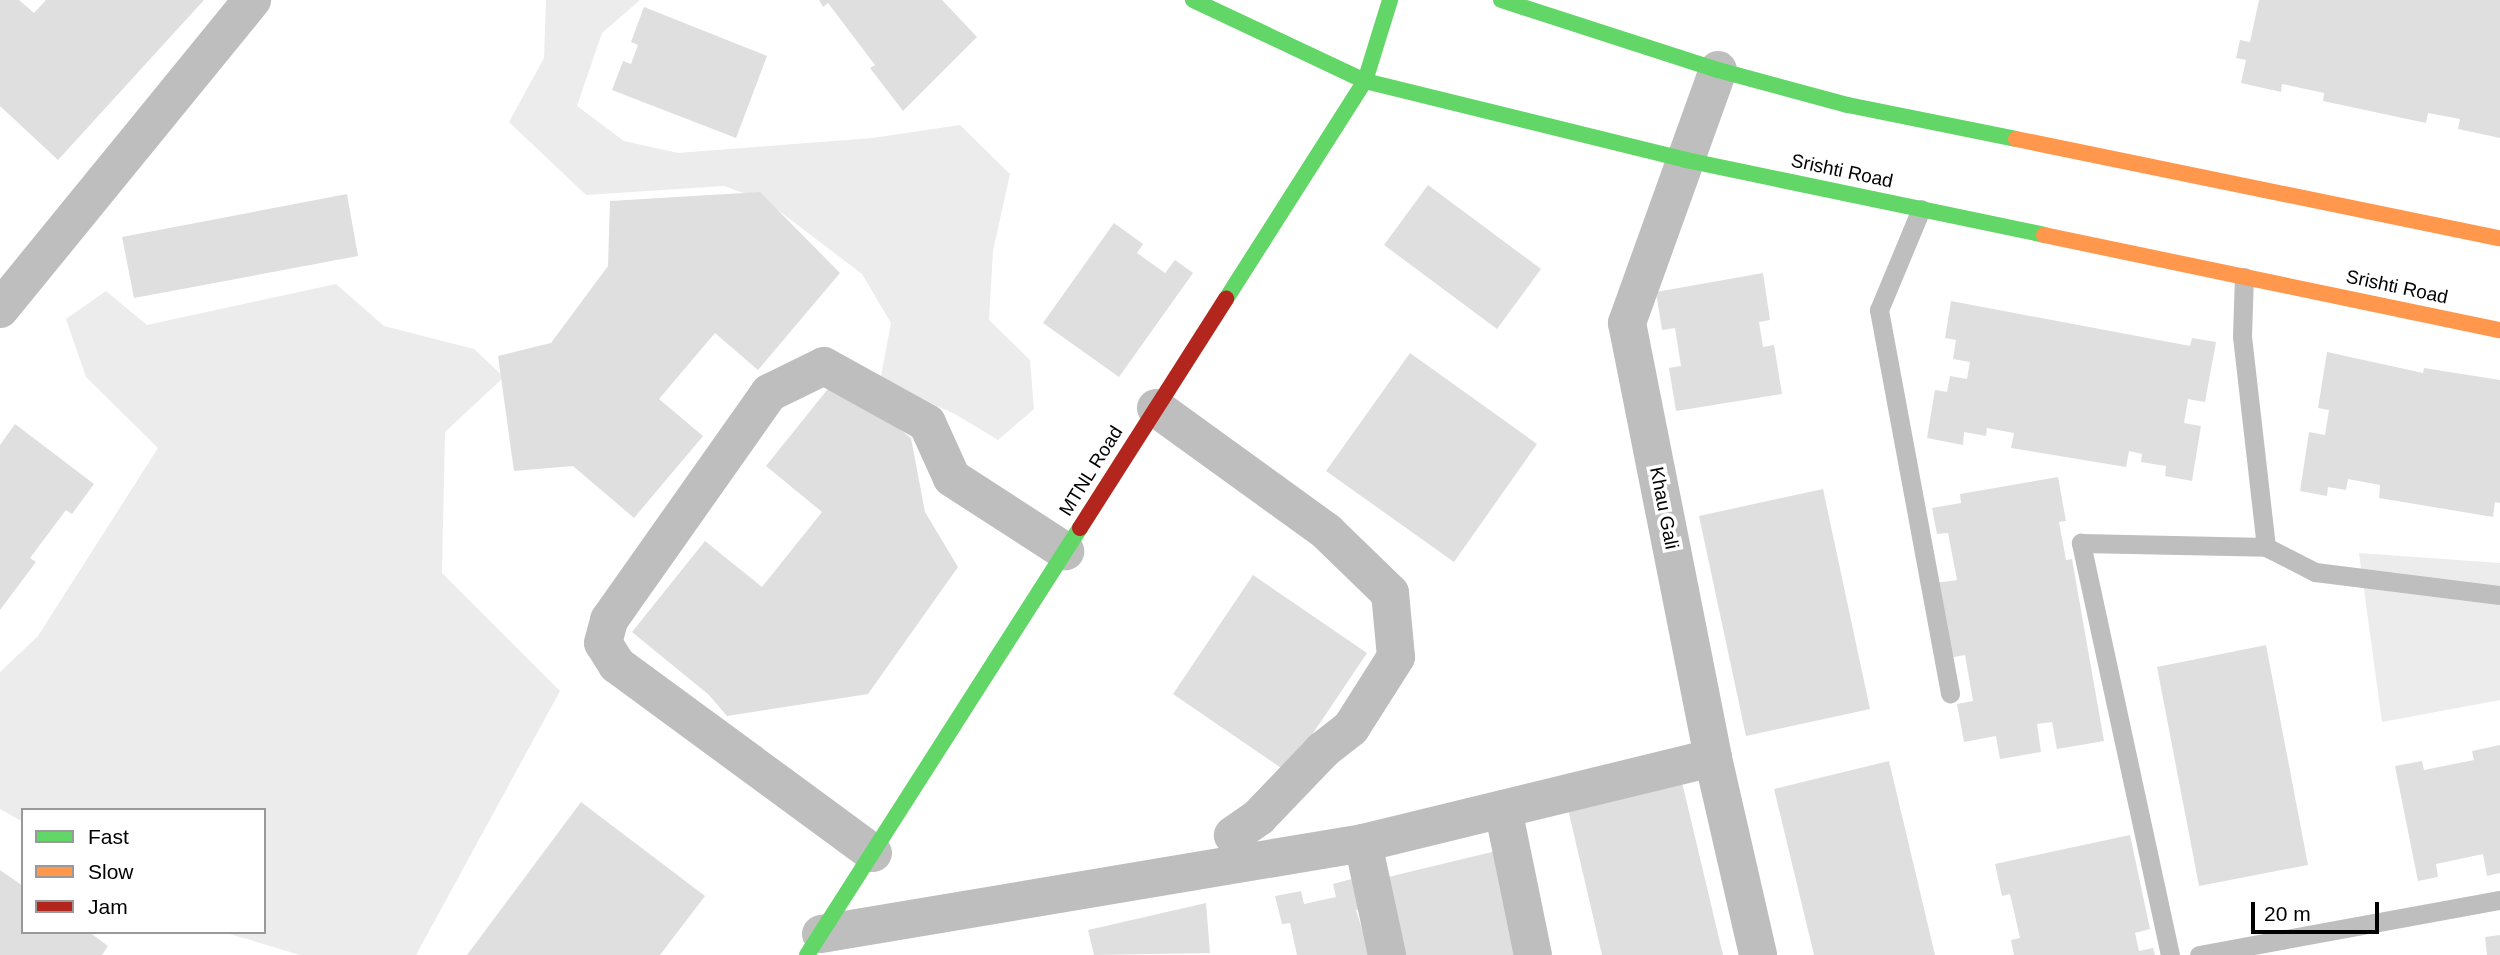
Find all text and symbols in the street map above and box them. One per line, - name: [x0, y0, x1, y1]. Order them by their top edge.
- street label: Srishti Road: [1789, 149, 1895, 193]
- street label: Srishti Road: [2344, 265, 2450, 309]
- street label: MTNL Road: [1054, 422, 1128, 520]
- street label: Khau Gali: [1645, 465, 1683, 551]
- legend: [21, 808, 266, 934]
- text: Fast: [88, 825, 129, 848]
- text: Slow: [88, 860, 134, 883]
- scale bar: [2255, 888, 2383, 932]
- text: Jam: [88, 895, 128, 918]
- text: 20 m: [2264, 902, 2311, 925]

